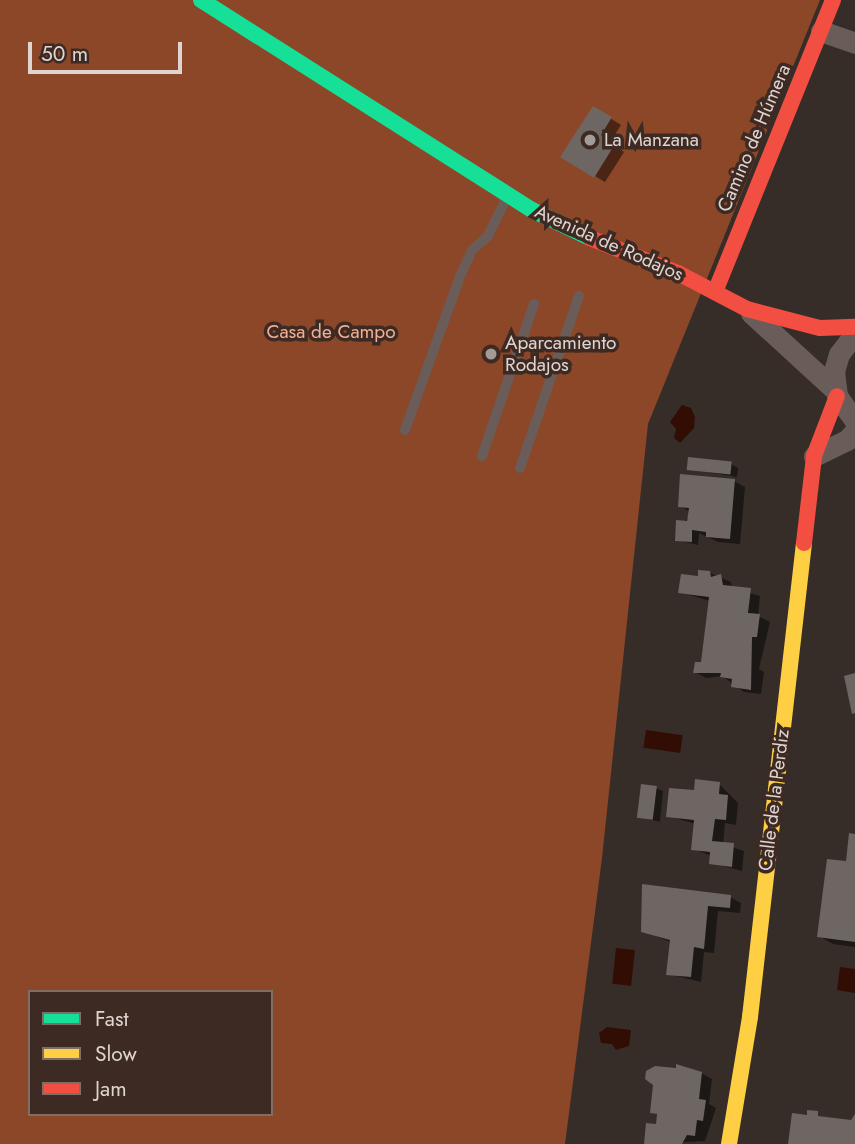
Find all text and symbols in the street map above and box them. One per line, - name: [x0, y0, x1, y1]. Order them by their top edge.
- scale bar: [32, 28, 186, 72]
- text: 50 m: [41, 39, 88, 69]
- street label: Camino de Húmera: [713, 61, 795, 215]
- place label: La Manzana: [604, 129, 699, 151]
- marker: La Manzana: [582, 132, 598, 148]
- street label: Avenida de Rodajos: [531, 200, 687, 286]
- park label: Casa de Campo: [266, 321, 396, 343]
- place label: Aparcamiento Rodajos: [505, 332, 616, 376]
- marker: Aparcamiento Rodajos: [483, 346, 499, 362]
- street label: Calle de la Perdiz: [754, 728, 794, 872]
- legend: [28, 990, 273, 1116]
- text: Fast: [95, 1004, 128, 1034]
- text: Slow: [95, 1039, 137, 1069]
- text: Jam: [95, 1074, 127, 1104]

